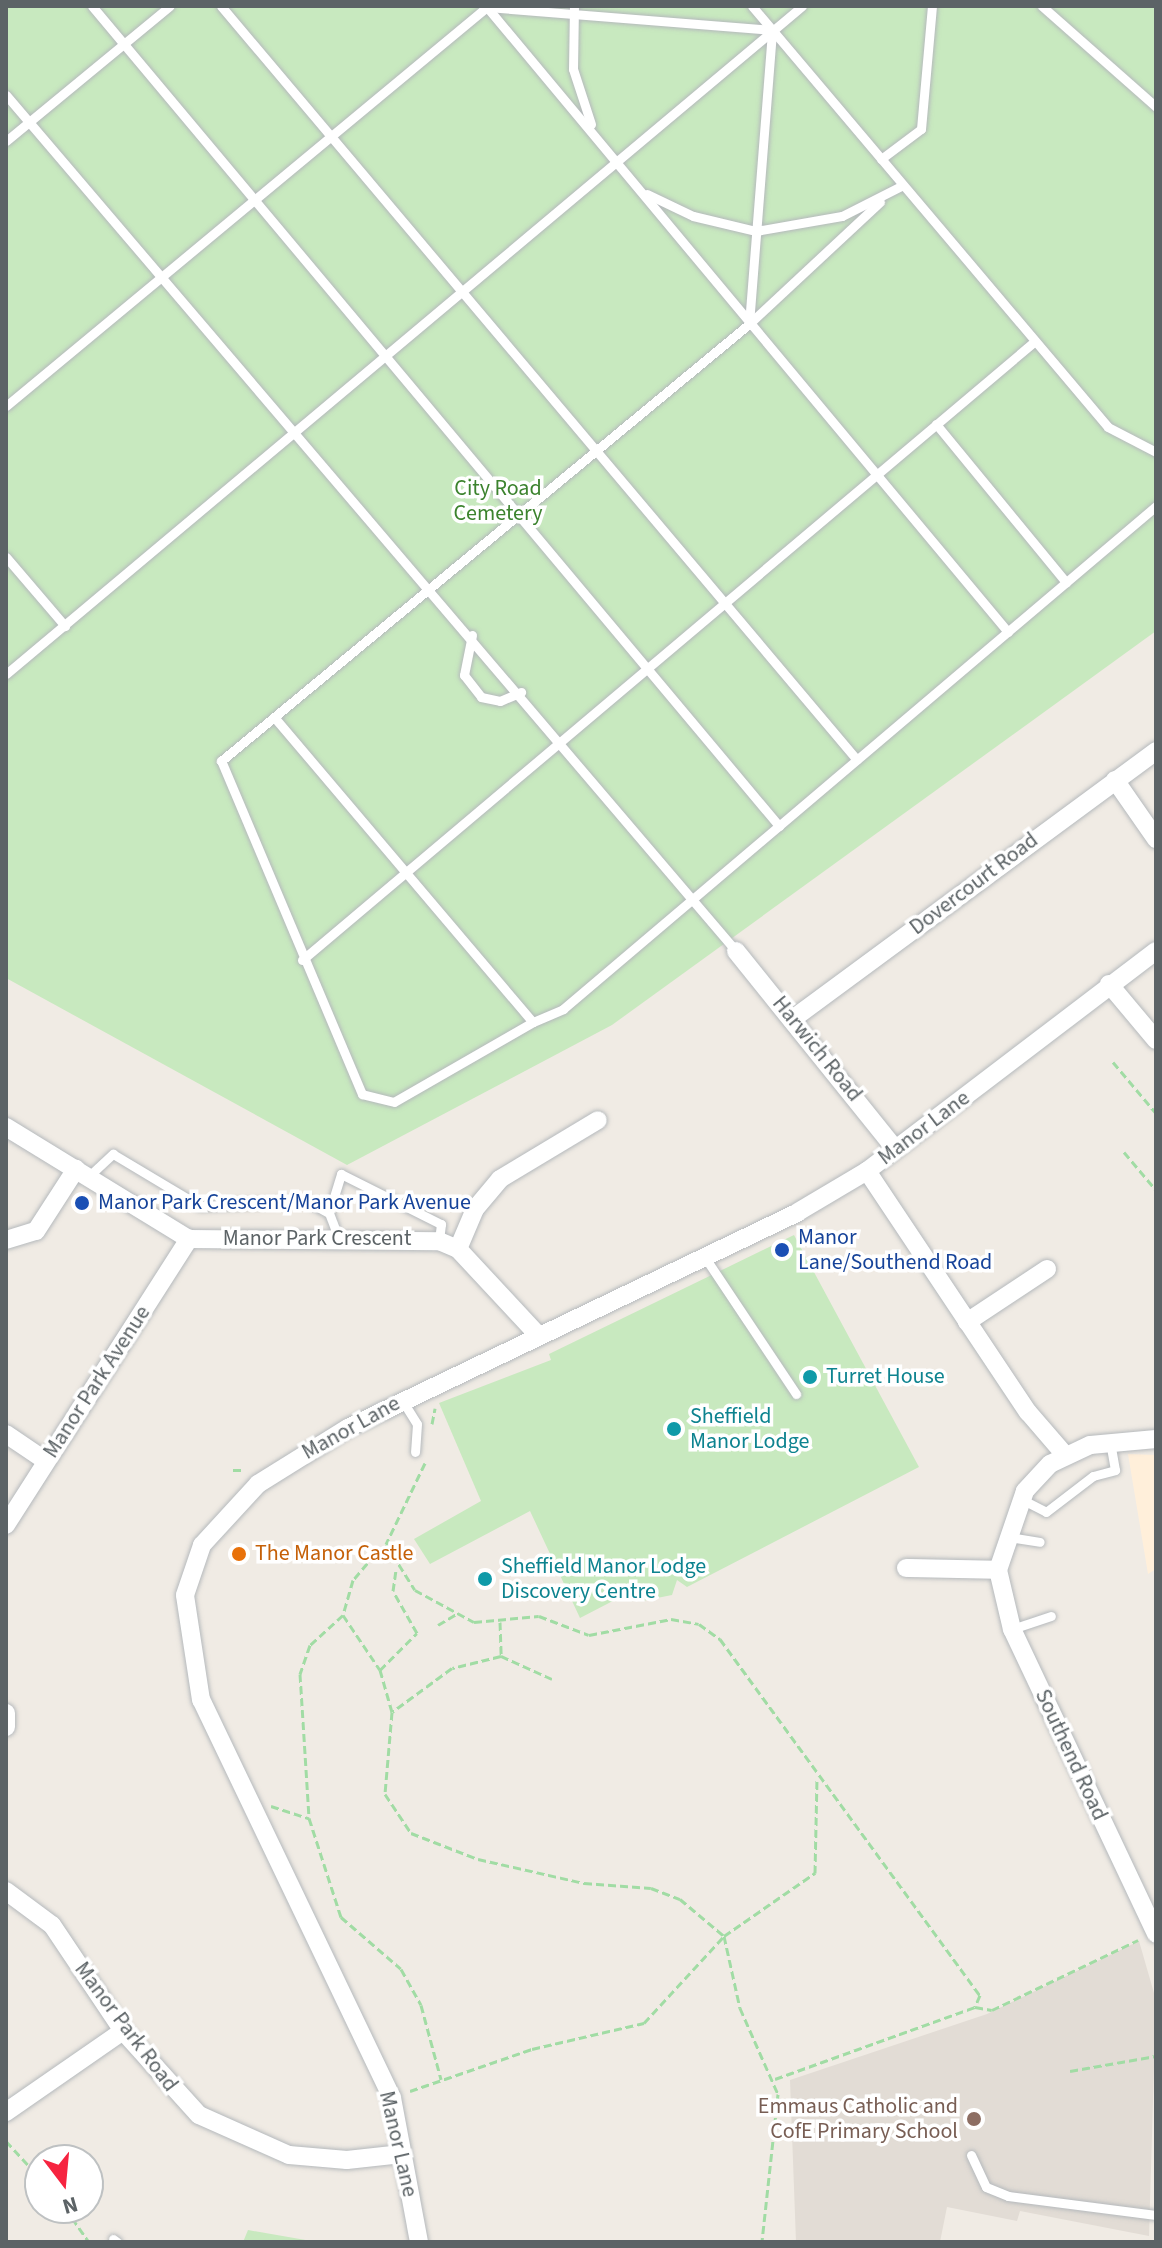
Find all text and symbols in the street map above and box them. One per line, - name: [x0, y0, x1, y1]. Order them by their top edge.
- park label: City Road Cemetery: [454, 475, 542, 526]
- street label: Dovercourt Road: [905, 827, 1043, 941]
- street label: Harwich Road: [766, 991, 868, 1107]
- street label: Manor Lane: [873, 1085, 975, 1171]
- place label: Manor Park Crescent/Manor Park Avenue: [98, 1190, 471, 1216]
- marker: Manor Park Crescent/Manor Park Avenue: [73, 1194, 91, 1212]
- place label: Manor Lane/Southend Road: [798, 1224, 992, 1276]
- street label: Manor Park Crescent: [223, 1226, 411, 1252]
- marker: Manor Lane/Southend Road: [773, 1241, 791, 1259]
- street label: Manor Park Avenue: [38, 1301, 156, 1463]
- place label: Turret House: [826, 1364, 945, 1390]
- marker: Turret House: [801, 1368, 819, 1386]
- street label: Manor Lane: [297, 1390, 405, 1466]
- place label: Sheffield Manor Lodge: [690, 1403, 809, 1454]
- marker: Sheffield Manor Lodge: [665, 1420, 683, 1438]
- place label: The Manor Castle: [255, 1541, 414, 1567]
- marker: The Manor Castle: [230, 1545, 248, 1563]
- place label: Sheffield Manor Lodge Discovery Centre: [501, 1553, 706, 1604]
- marker: Sheffield Manor Lodge Discovery Centre: [476, 1570, 494, 1588]
- street label: Southend Road: [1029, 1685, 1113, 1825]
- street label: Manor Park Road: [69, 1957, 183, 2097]
- street label: Manor Lane: [373, 2089, 423, 2199]
- place label: Emmaus Catholic and CofE Primary School: [758, 2093, 958, 2144]
- marker: Emmaus Catholic and CofE Primary School: [965, 2110, 983, 2128]
- north arrow: [24, 2144, 104, 2224]
- text: N: [59, 2188, 82, 2223]

